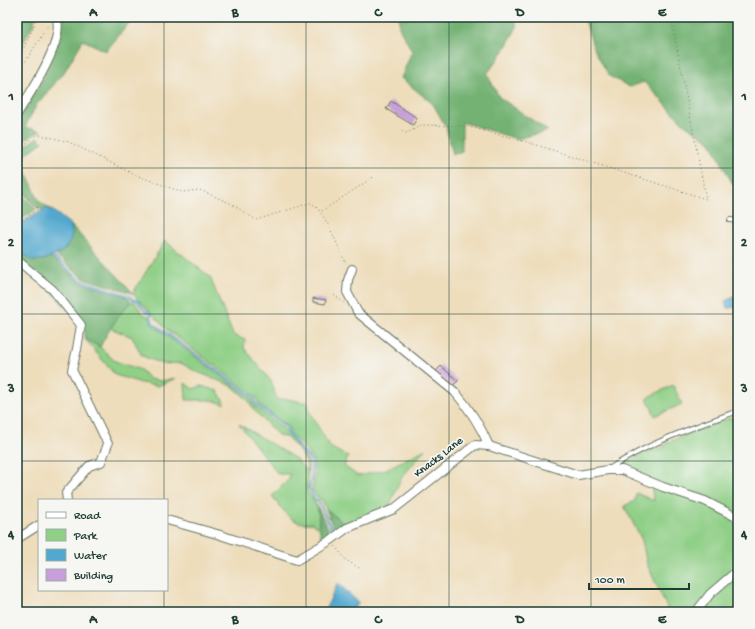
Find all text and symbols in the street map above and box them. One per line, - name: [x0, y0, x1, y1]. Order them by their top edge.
- text: A: [88, 6, 98, 21]
- text: B: [231, 6, 240, 21]
- text: C: [373, 6, 383, 21]
- text: D: [515, 6, 525, 21]
- text: E: [658, 6, 667, 21]
- text: 1: [7, 90, 14, 105]
- text: 1: [740, 90, 747, 105]
- text: 2: [8, 236, 15, 251]
- text: 2: [741, 236, 748, 251]
- text: 3: [7, 382, 15, 397]
- text: 3: [740, 382, 748, 397]
- street label: Knacks Lane: [412, 434, 467, 482]
- legend: [38, 499, 168, 591]
- text: Road: [74, 510, 101, 524]
- text: 4: [7, 528, 15, 543]
- text: 4: [740, 528, 748, 543]
- text: Park: [73, 530, 99, 544]
- text: Water: [74, 550, 108, 564]
- scale bar: [589, 565, 689, 591]
- text: Building: [73, 570, 113, 584]
- text: 100 m: [594, 574, 625, 588]
- text: A: [88, 613, 98, 628]
- text: B: [231, 613, 240, 628]
- text: C: [373, 613, 383, 628]
- text: D: [515, 613, 525, 628]
- text: E: [658, 613, 667, 628]

